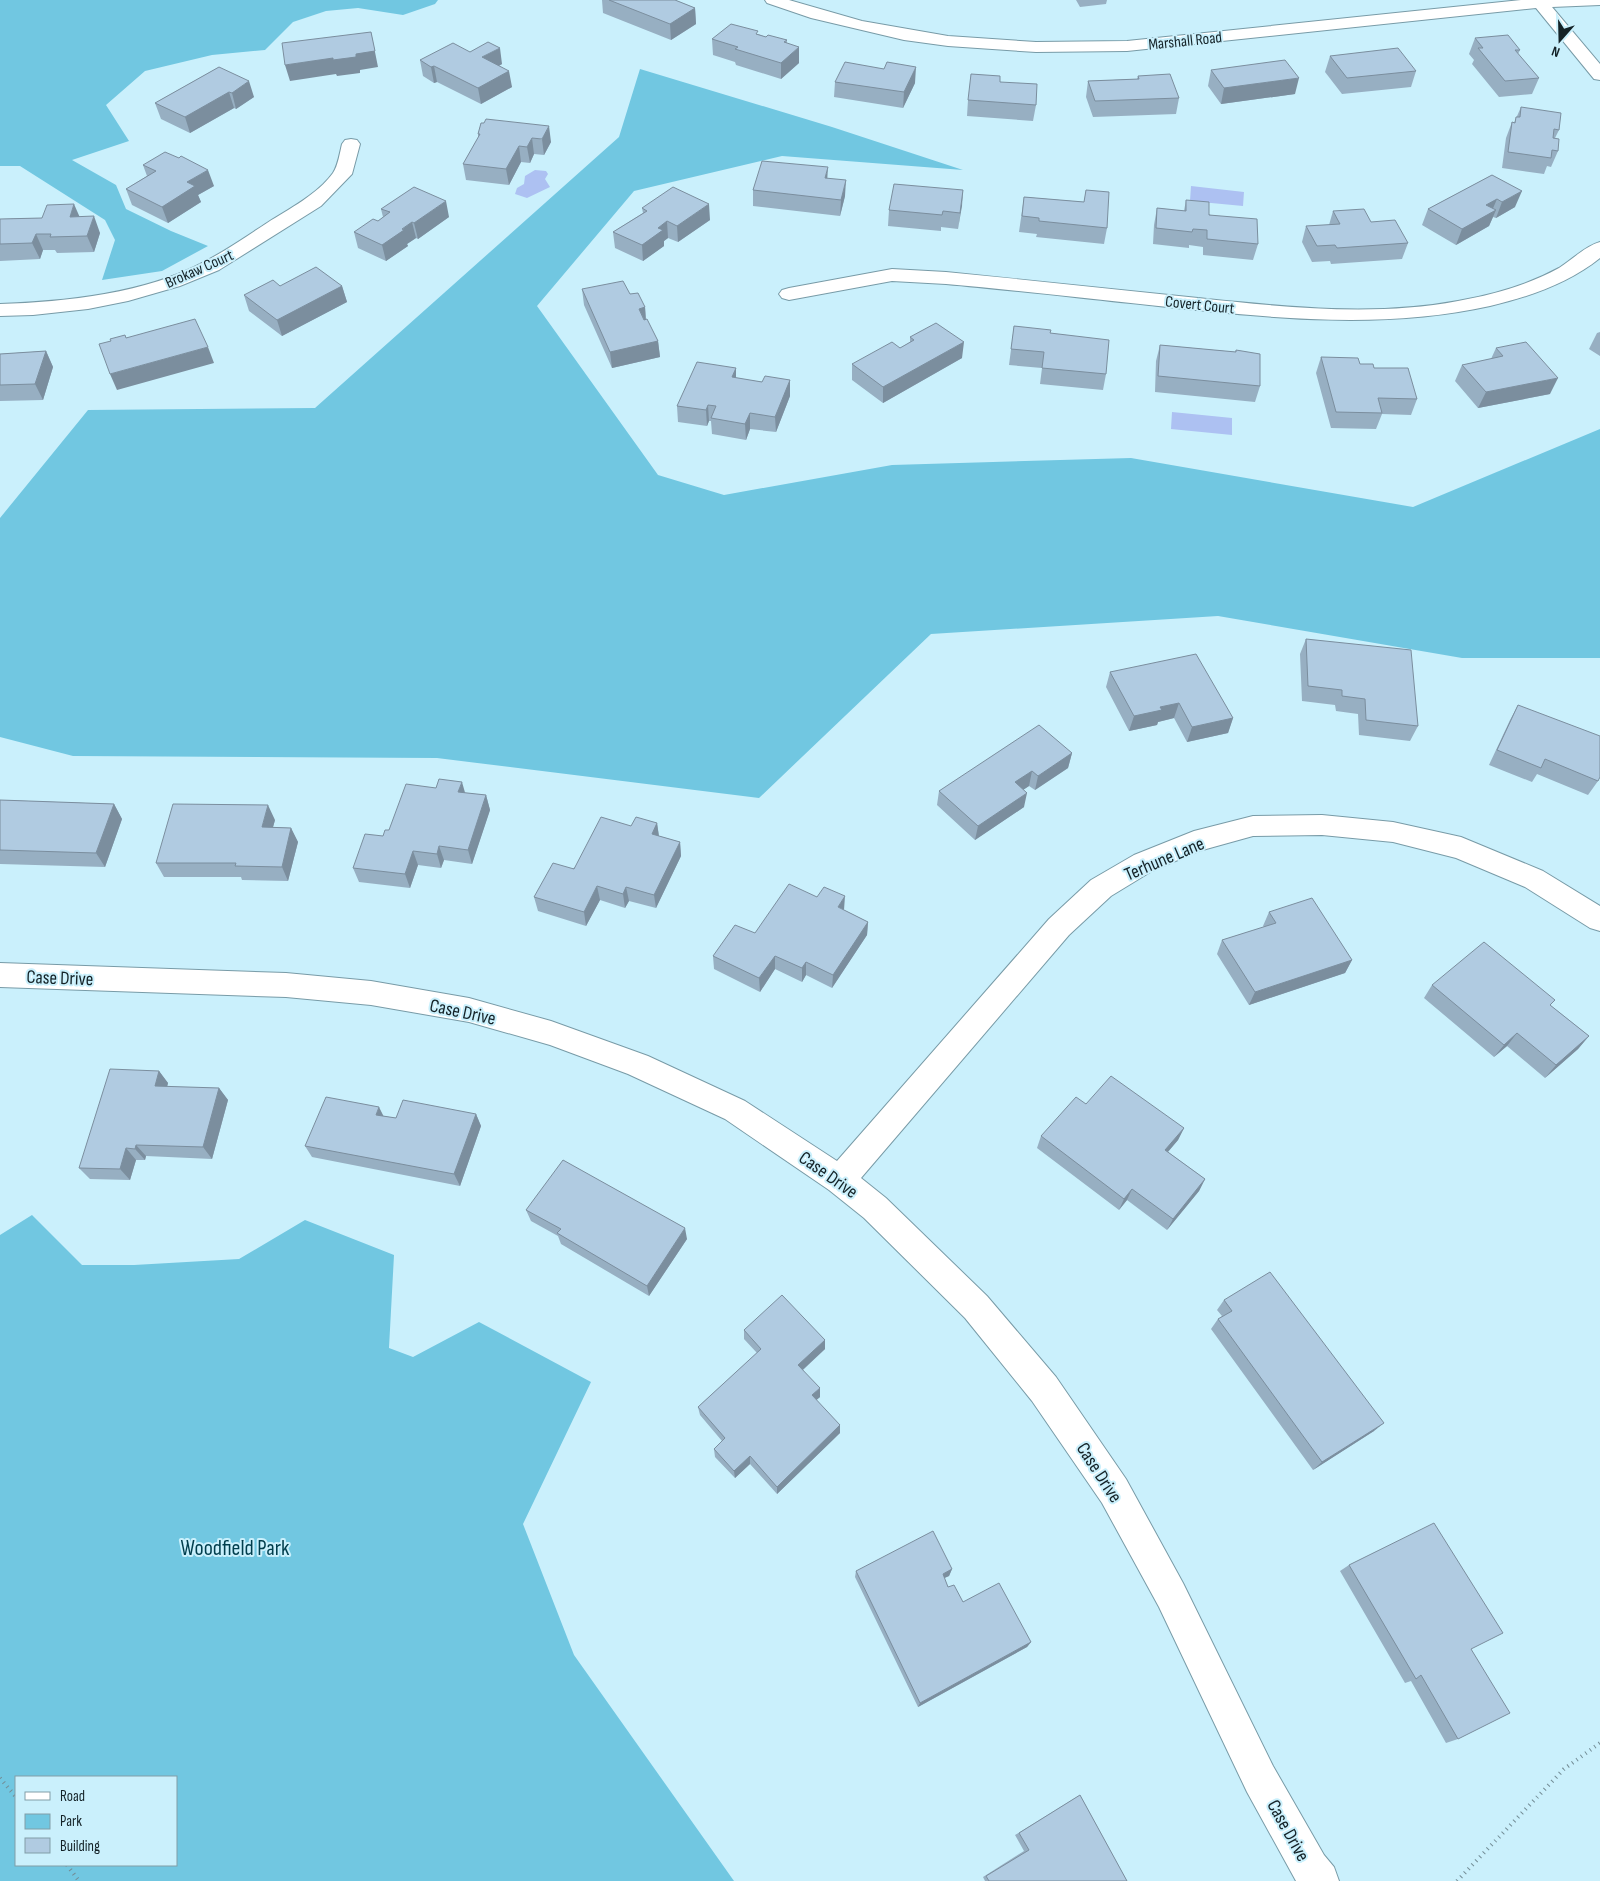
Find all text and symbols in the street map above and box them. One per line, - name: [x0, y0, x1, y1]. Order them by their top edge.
- north arrow: [1535, 15, 1585, 65]
- street label: Marshall Road: [1147, 28, 1223, 55]
- text: N: [1549, 42, 1562, 61]
- street label: Brokaw Court: [163, 246, 237, 293]
- street label: Covert Court: [1164, 292, 1235, 319]
- street label: Terhune Lane: [1121, 832, 1208, 886]
- street label: Case Drive: [26, 966, 94, 991]
- street label: Case Drive: [428, 994, 498, 1031]
- street label: Case Drive: [794, 1147, 862, 1204]
- street label: Case Drive: [1071, 1439, 1127, 1507]
- park label: Woodfield Park: [181, 1535, 290, 1562]
- legend: [15, 1776, 178, 1866]
- text: Road: [60, 1787, 85, 1806]
- street label: Case Drive: [1261, 1796, 1314, 1866]
- text: Park: [60, 1812, 82, 1831]
- text: Building: [60, 1837, 100, 1856]

